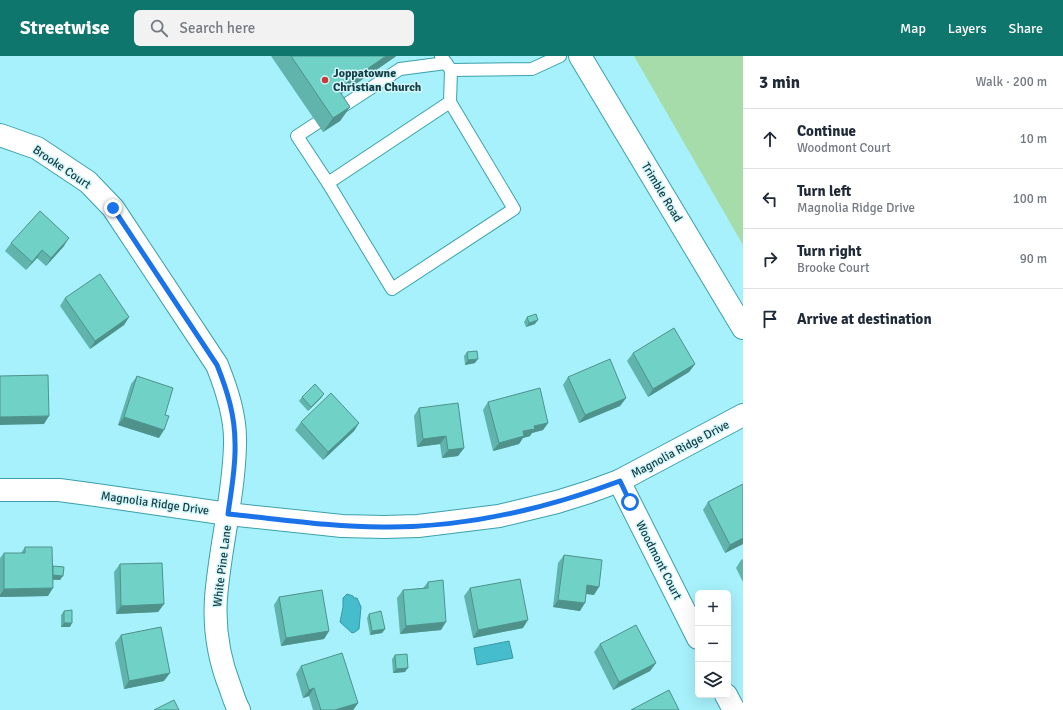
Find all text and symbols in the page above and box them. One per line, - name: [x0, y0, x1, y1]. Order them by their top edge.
- search box: [134, 10, 414, 46]
- text: Streetwise: [20, 16, 110, 40]
- icon: search: [148, 17, 170, 39]
- text: Search here: [180, 19, 255, 37]
- text: Map: [900, 20, 926, 37]
- text: Layers: [948, 20, 987, 37]
- text: Share: [1009, 20, 1043, 37]
- place label: Joppatowne Christian Church: [333, 66, 422, 95]
- text: 3 min: [759, 72, 800, 93]
- text: Walk · 200 m: [976, 74, 1047, 90]
- marker: Joppatowne Christian Church: [320, 75, 330, 85]
- text: Continue: [797, 122, 856, 140]
- icon: ahead: [759, 128, 781, 150]
- text: 10 m: [1020, 131, 1047, 147]
- text: Woodmont Court: [797, 140, 891, 156]
- street label: Brooke Court: [30, 142, 94, 192]
- street label: Trimble Road: [638, 160, 685, 225]
- text: Turn left: [797, 182, 851, 200]
- icon: left: [759, 188, 781, 210]
- text: 100 m: [1013, 191, 1047, 207]
- route end: [104, 199, 122, 217]
- text: Magnolia Ridge Drive: [797, 200, 915, 216]
- text: Turn right: [797, 242, 862, 260]
- icon: right: [759, 248, 781, 270]
- text: 90 m: [1020, 251, 1047, 267]
- text: Brooke Court: [797, 260, 870, 276]
- icon: arrive: [759, 308, 781, 330]
- text: Arrive at destination: [797, 310, 932, 328]
- street label: Magnolia Ridge Drive: [629, 417, 732, 482]
- street label: Magnolia Ridge Drive: [100, 488, 210, 519]
- route start: [621, 493, 639, 511]
- street label: Woodmont Court: [632, 518, 685, 602]
- street label: White Pine Lane: [210, 524, 235, 608]
- map controls: [695, 590, 731, 698]
- button: +: [695, 590, 731, 626]
- button: −: [695, 626, 731, 662]
- button: layers: [695, 662, 731, 698]

